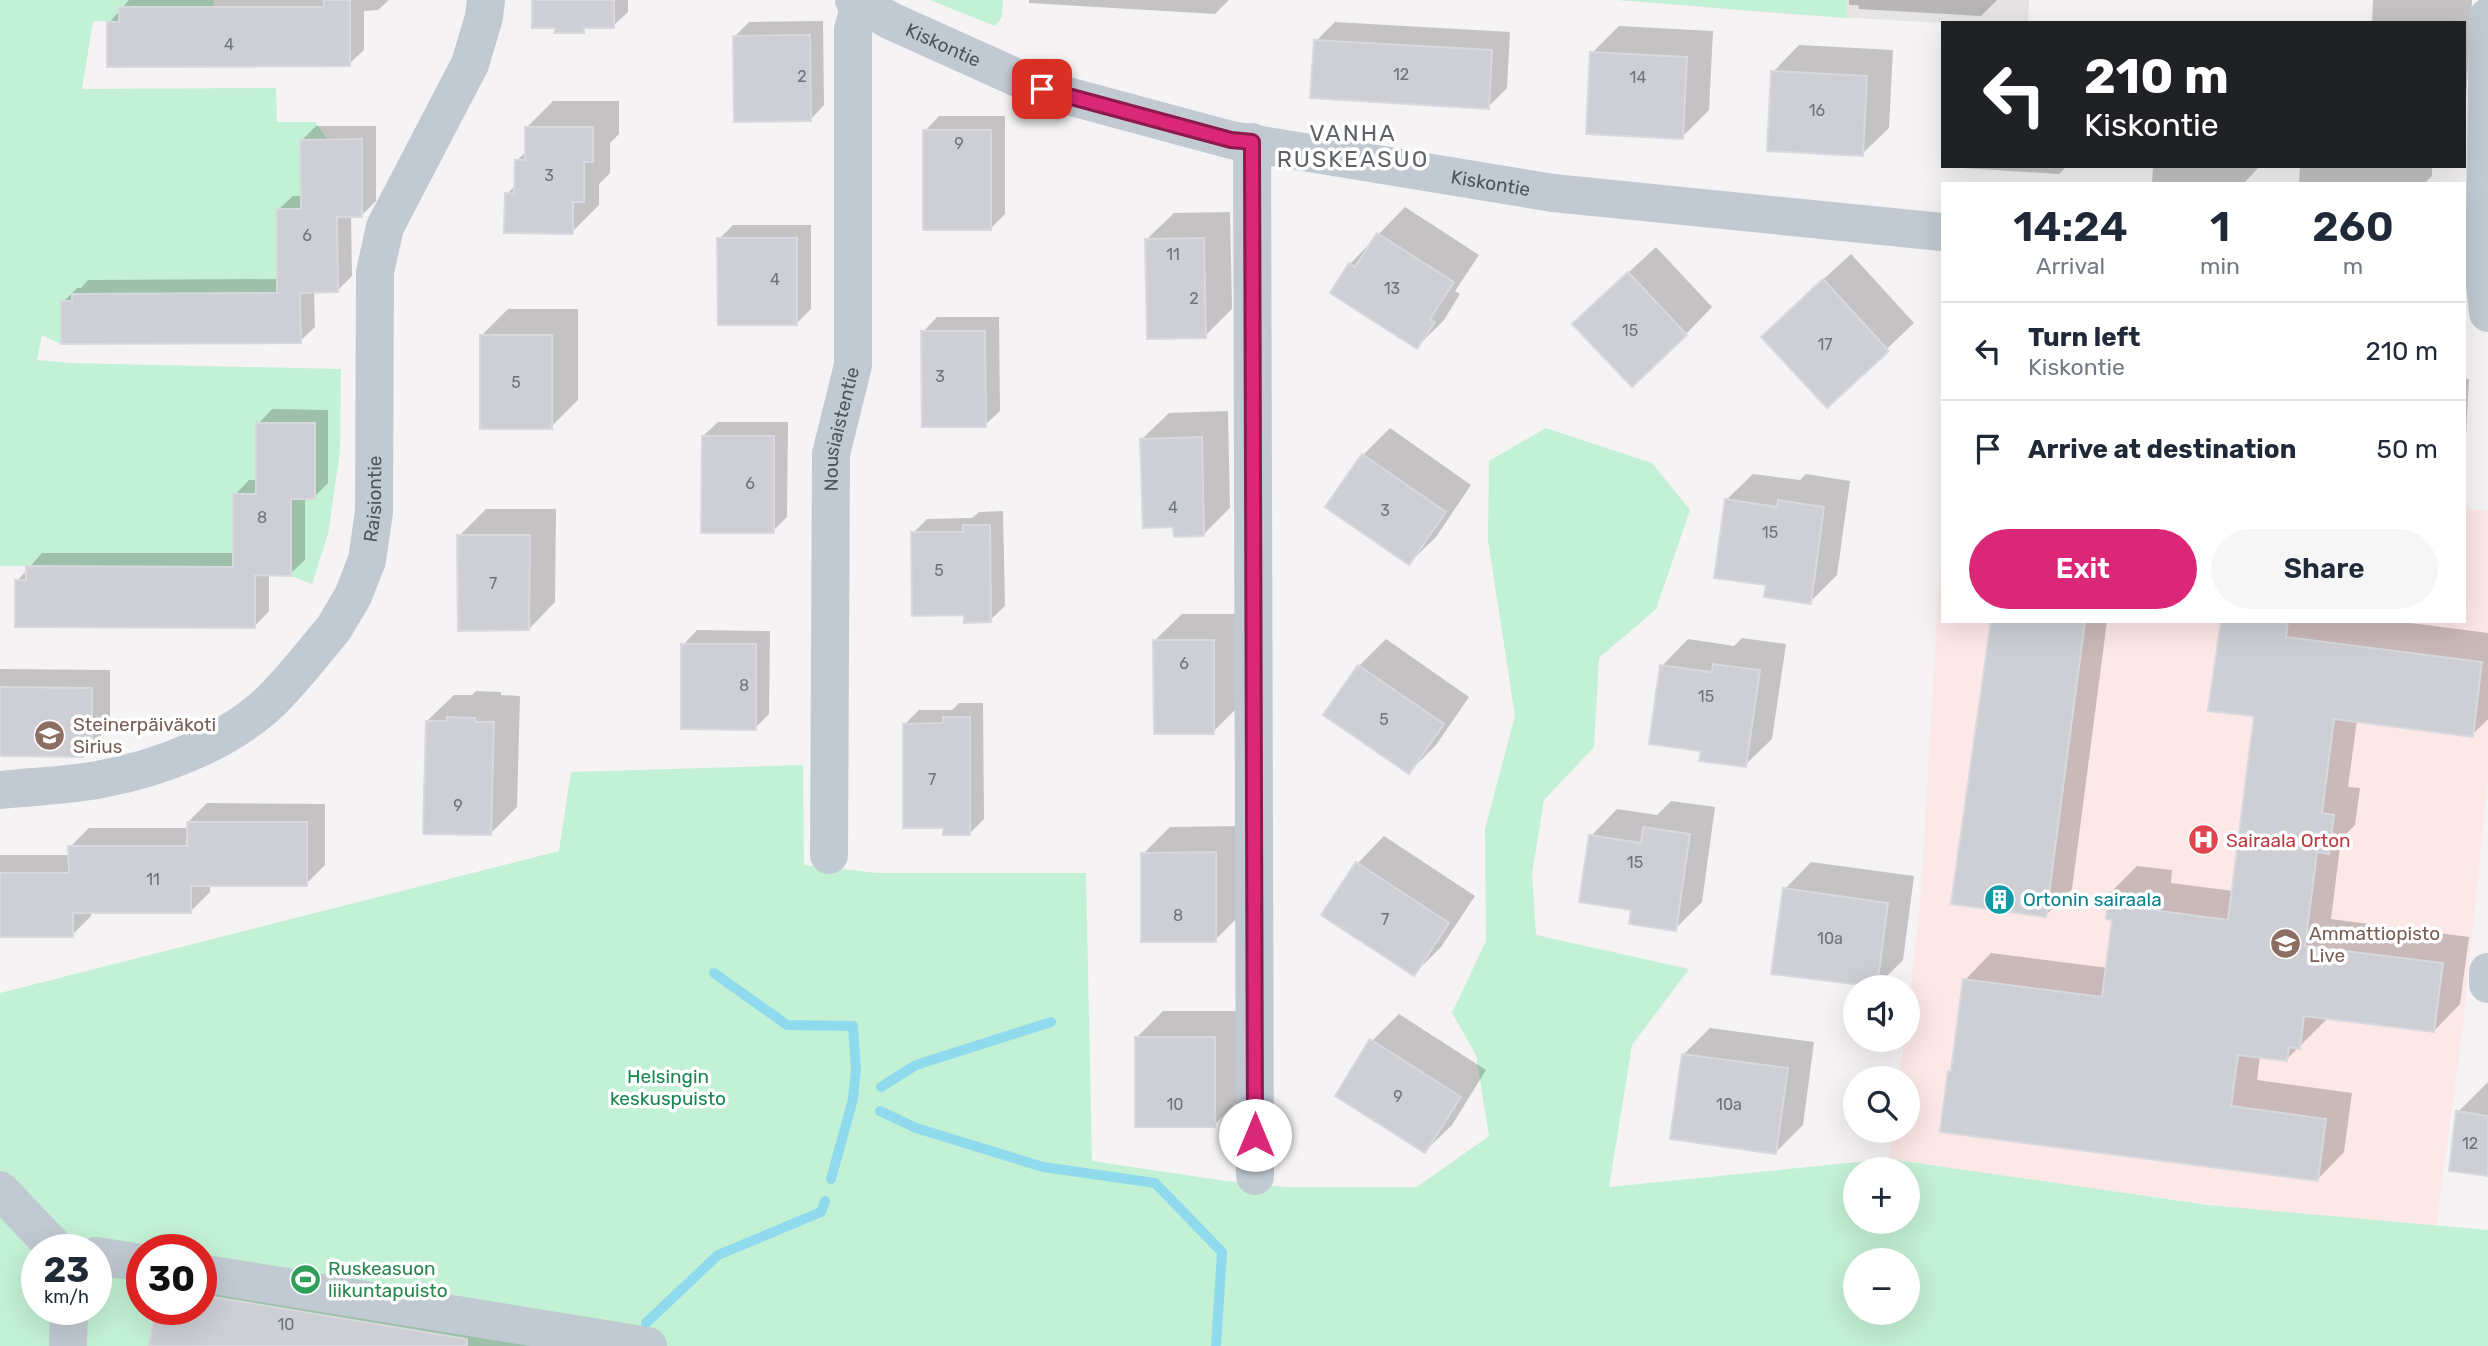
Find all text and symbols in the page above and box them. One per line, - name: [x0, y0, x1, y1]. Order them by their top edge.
- street label: Kiskontie: [902, 18, 985, 72]
- house number: 4: [224, 35, 234, 54]
- text: 210 m: [2084, 47, 2229, 105]
- icon: left: [1969, 49, 2060, 140]
- pin: [1012, 59, 1072, 119]
- house number: 12: [1393, 65, 1409, 84]
- house number: 2: [797, 67, 807, 86]
- house number: 14: [1630, 68, 1646, 87]
- icon: arrive: [1023, 70, 1061, 108]
- house number: 16: [1809, 101, 1826, 120]
- text: Kiskontie: [2084, 106, 2219, 144]
- district label: VANHA RUSKEASUO: [1277, 119, 1429, 173]
- house number: 9: [954, 134, 964, 153]
- street label: Kiskontie: [1449, 165, 1532, 201]
- house number: 3: [544, 166, 554, 185]
- text: 14:24: [2013, 202, 2128, 252]
- text: 1: [2210, 202, 2230, 252]
- text: 260: [2312, 202, 2394, 252]
- house number: 6: [302, 226, 312, 245]
- house number: 11: [1166, 245, 1180, 264]
- text: Arrival: [2036, 252, 2105, 280]
- text: min: [2200, 252, 2240, 280]
- text: m: [2343, 252, 2363, 280]
- house number: 4: [770, 270, 780, 289]
- house number: 13: [1384, 279, 1400, 298]
- house number: 2: [1189, 289, 1199, 308]
- house number: 15: [1622, 321, 1638, 340]
- text: Turn left: [2028, 322, 2140, 353]
- icon: left: [1969, 332, 2007, 370]
- house number: 17: [1817, 335, 1833, 354]
- text: 210 m: [2366, 336, 2438, 367]
- text: Kiskontie: [2028, 353, 2125, 381]
- street label: Nousiaistentie: [819, 364, 864, 491]
- house number: 3: [935, 367, 945, 386]
- house number: 5: [511, 373, 521, 392]
- icon: arrive: [1969, 430, 2007, 468]
- text: Arrive at destination: [2028, 434, 2296, 465]
- text: 50 m: [2377, 434, 2438, 465]
- street label: Raisiontie: [358, 455, 386, 544]
- house number: 6: [745, 474, 755, 493]
- house number: 4: [1168, 498, 1178, 517]
- house number: 3: [1380, 501, 1390, 520]
- house number: 8: [257, 508, 267, 527]
- house number: 15: [1762, 523, 1778, 542]
- button: Exit: [1969, 529, 2197, 609]
- button: Share: [2211, 529, 2438, 609]
- house number: 5: [934, 561, 944, 580]
- house number: 7: [489, 574, 497, 593]
- house number: 6: [1179, 654, 1189, 673]
- house number: 8: [739, 676, 749, 695]
- house number: 15: [1698, 687, 1714, 706]
- house number: 5: [1379, 710, 1389, 729]
- place label: Steinerpäiväkoti Sirius: [73, 713, 216, 758]
- school or university icon: Steinerpäiväkoti Sirius: [33, 718, 67, 752]
- house number: 7: [928, 770, 936, 789]
- house number: 9: [453, 796, 463, 815]
- hospital icon: Sairaala Orton: [2186, 823, 2220, 857]
- place label: Sairaala Orton: [2226, 829, 2351, 852]
- house number: 15: [1627, 853, 1643, 872]
- house number: 11: [146, 870, 160, 889]
- building icon: Ortonin sairaala: [1983, 882, 2017, 916]
- place label: Ortonin sairaala: [2023, 888, 2162, 911]
- house number: 8: [1173, 906, 1183, 925]
- house number: 7: [1381, 910, 1389, 929]
- place label: Ammattiopisto Live: [2309, 922, 2440, 967]
- school or university icon: Ammattiopisto Live: [2269, 927, 2303, 961]
- house number: 10a: [1817, 929, 1843, 948]
- map controls: [1843, 975, 1920, 1325]
- button: sound: [1843, 975, 1920, 1052]
- park label: Helsingin keskuspuisto: [610, 1065, 726, 1110]
- button: search: [1843, 1066, 1920, 1143]
- house number: 9: [1393, 1087, 1403, 1106]
- house number: 10: [1166, 1095, 1184, 1114]
- house number: 10a: [1716, 1095, 1742, 1114]
- position arrow: [1218, 1098, 1292, 1172]
- house number: 12: [2462, 1134, 2478, 1153]
- button: +: [1843, 1157, 1920, 1234]
- speed limit sign: 30: [126, 1234, 217, 1325]
- button: −: [1843, 1248, 1920, 1325]
- text: 23: [44, 1249, 89, 1291]
- place label: Ruskeasuon liikuntapuisto: [328, 1257, 448, 1302]
- sports icon: Ruskeasuon liikuntapuisto: [288, 1262, 322, 1296]
- text: km/h: [44, 1286, 89, 1308]
- house number: 10: [277, 1315, 295, 1334]

